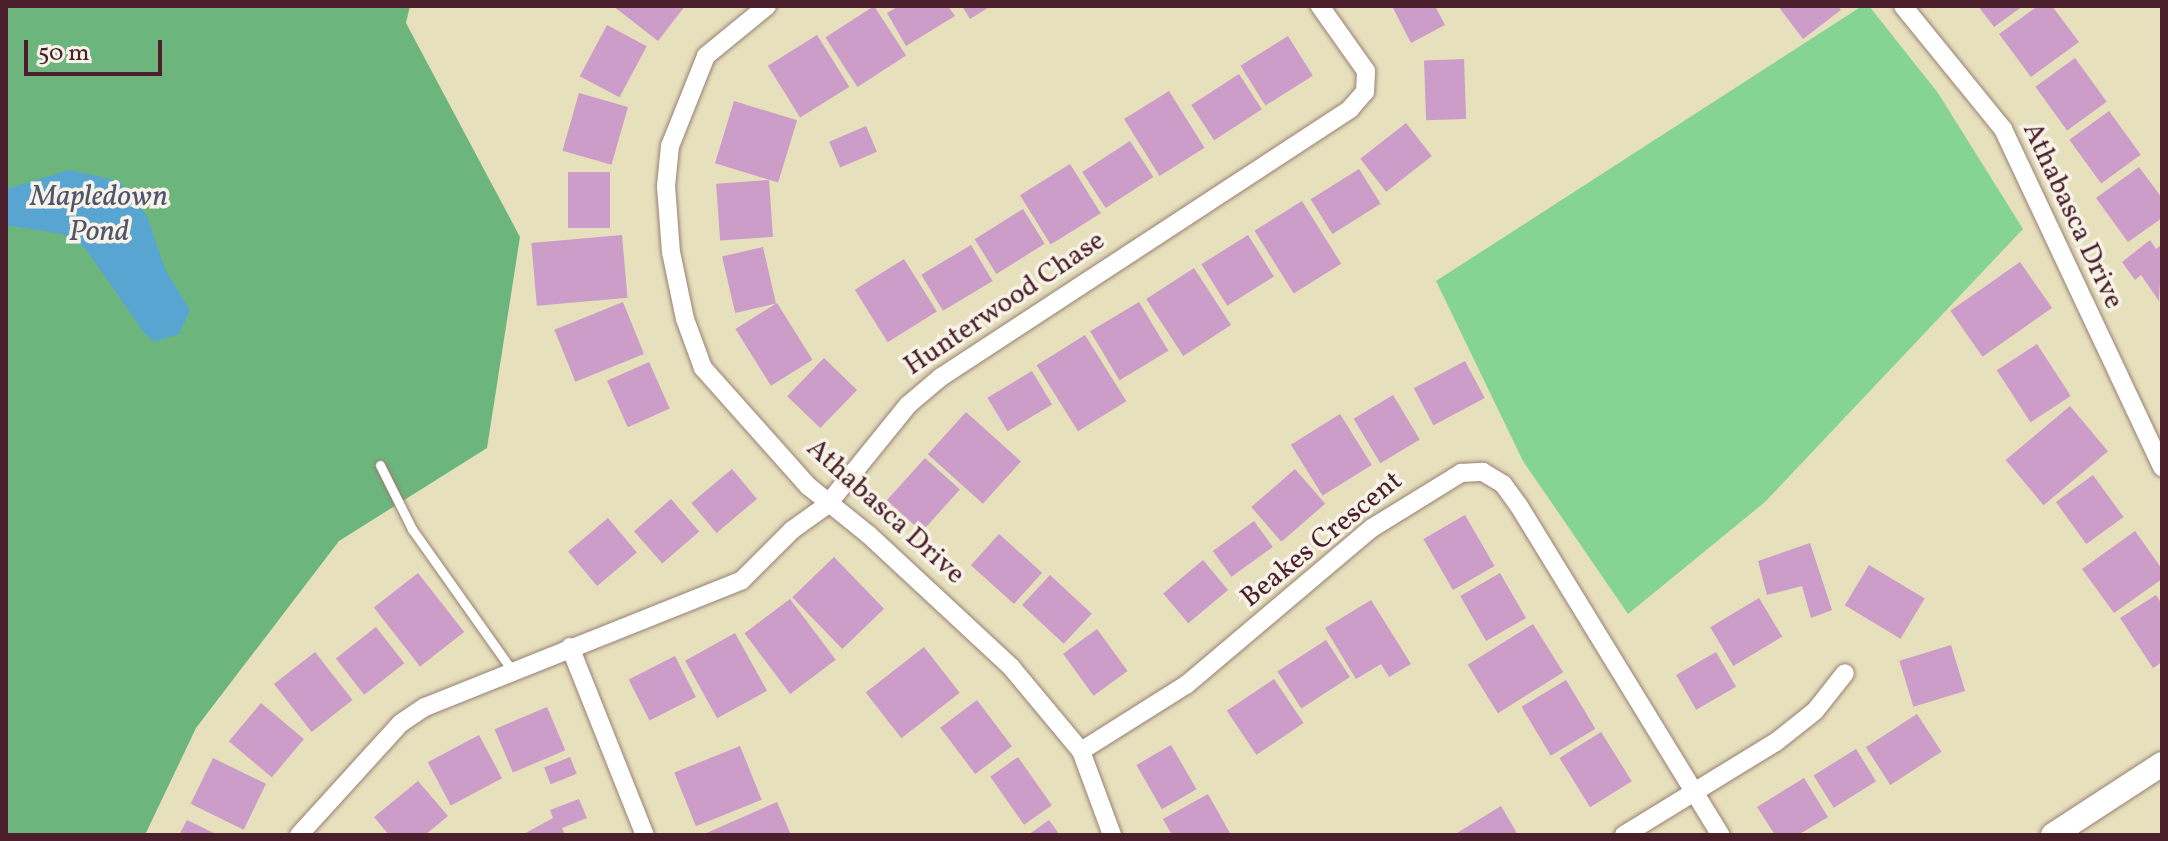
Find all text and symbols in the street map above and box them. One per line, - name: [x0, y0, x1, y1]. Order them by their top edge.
- scale bar: [28, 24, 166, 74]
- text: 50 m: [38, 37, 90, 71]
- street label: Athabasca Drive: [2014, 118, 2130, 314]
- water label: Mapledown Pond: [30, 179, 168, 250]
- street label: Hunterwood Chase: [898, 224, 1112, 384]
- street label: Athabasca Drive: [799, 432, 971, 592]
- street label: Beakes Crescent: [1235, 465, 1409, 615]

